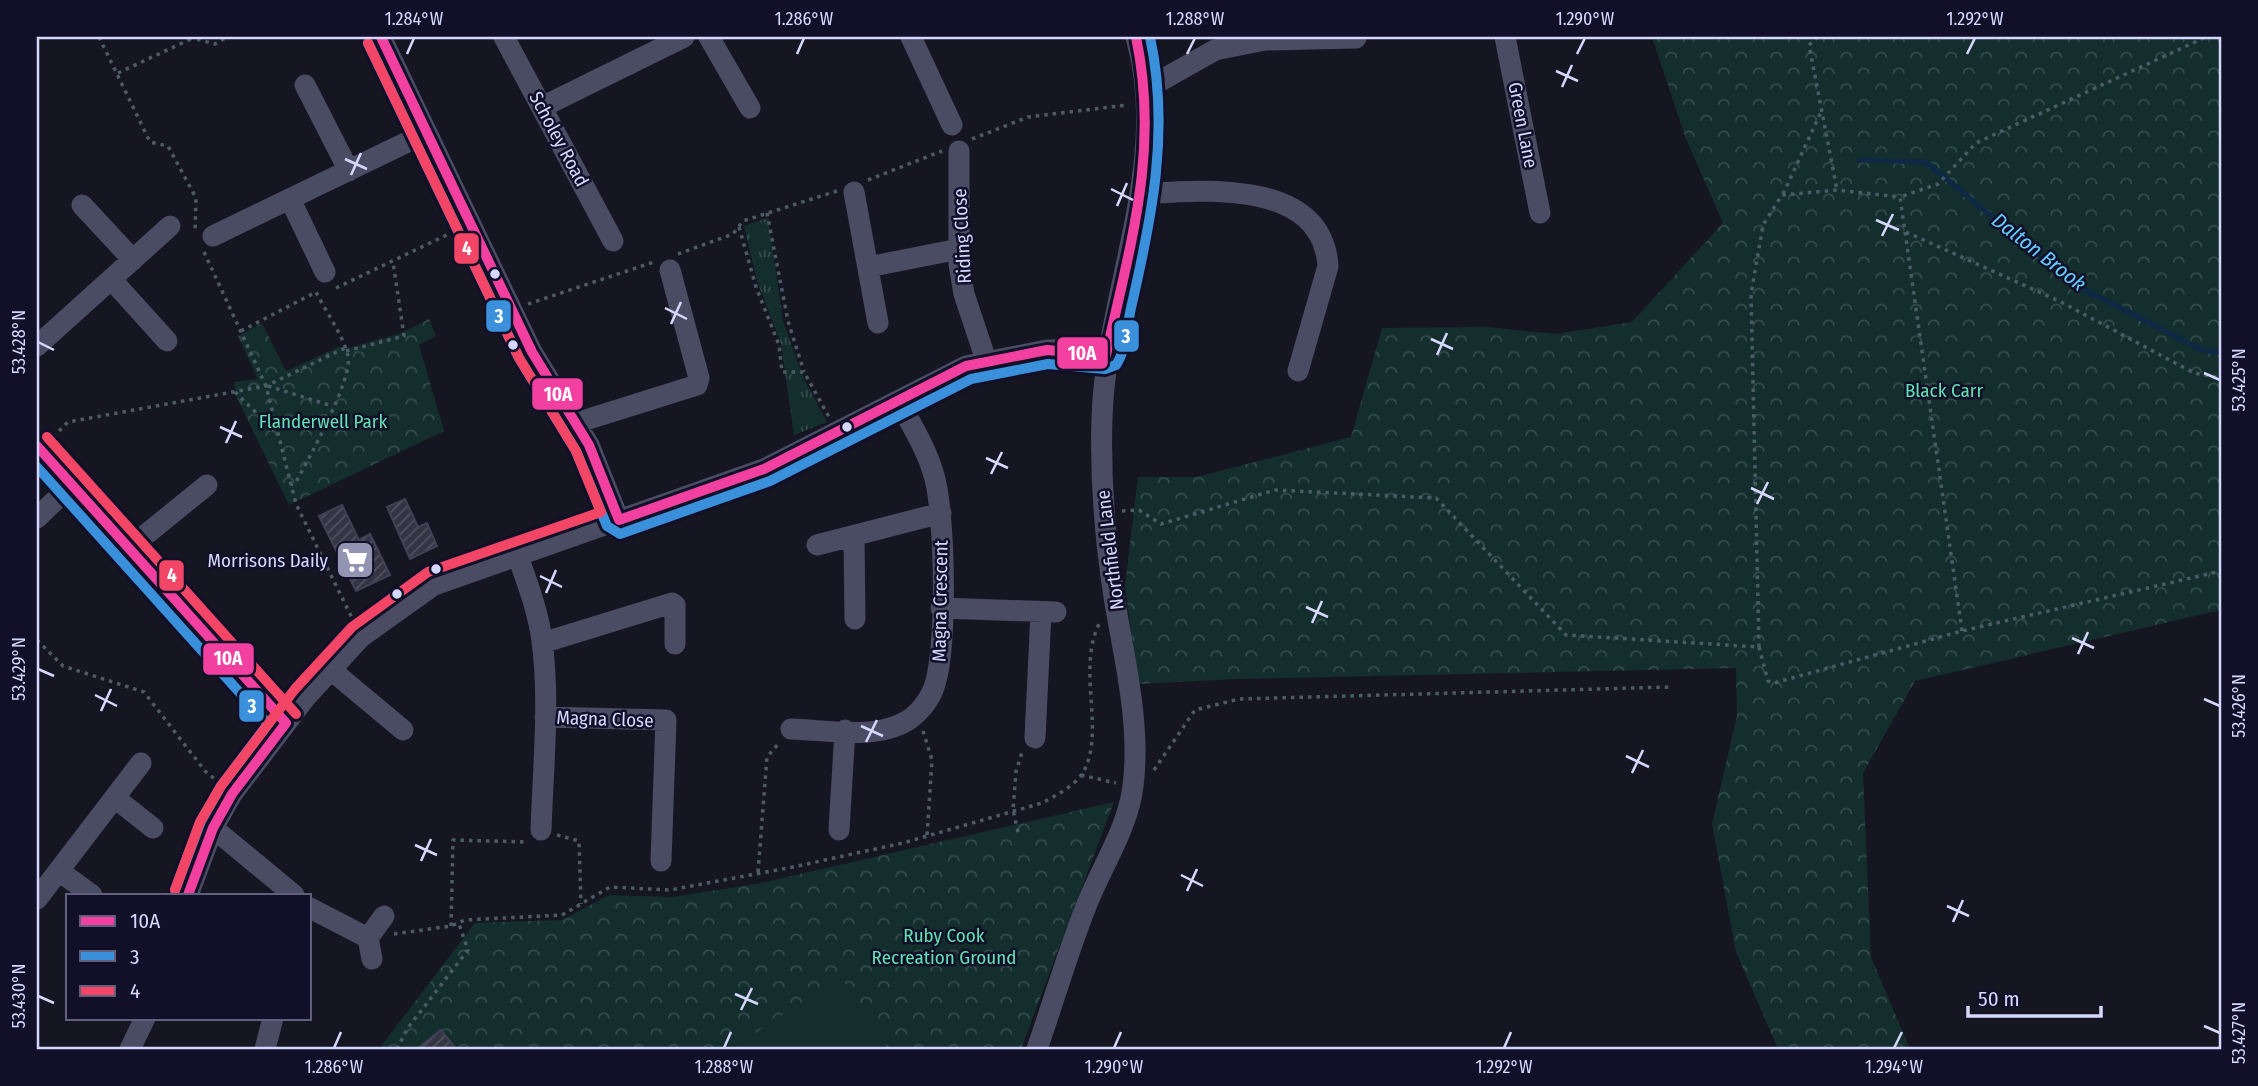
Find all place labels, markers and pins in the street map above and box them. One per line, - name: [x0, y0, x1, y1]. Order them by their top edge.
- unlabelled marker: [488, 267, 502, 281]
- unlabelled marker: [506, 338, 520, 352]
- unlabelled marker: [840, 420, 854, 434]
- supermarket icon: Morrisons Daily: [334, 539, 376, 581]
- place label: Morrisons Daily: [208, 549, 329, 572]
- unlabelled marker: [429, 562, 443, 576]
- unlabelled marker: [390, 587, 404, 601]

